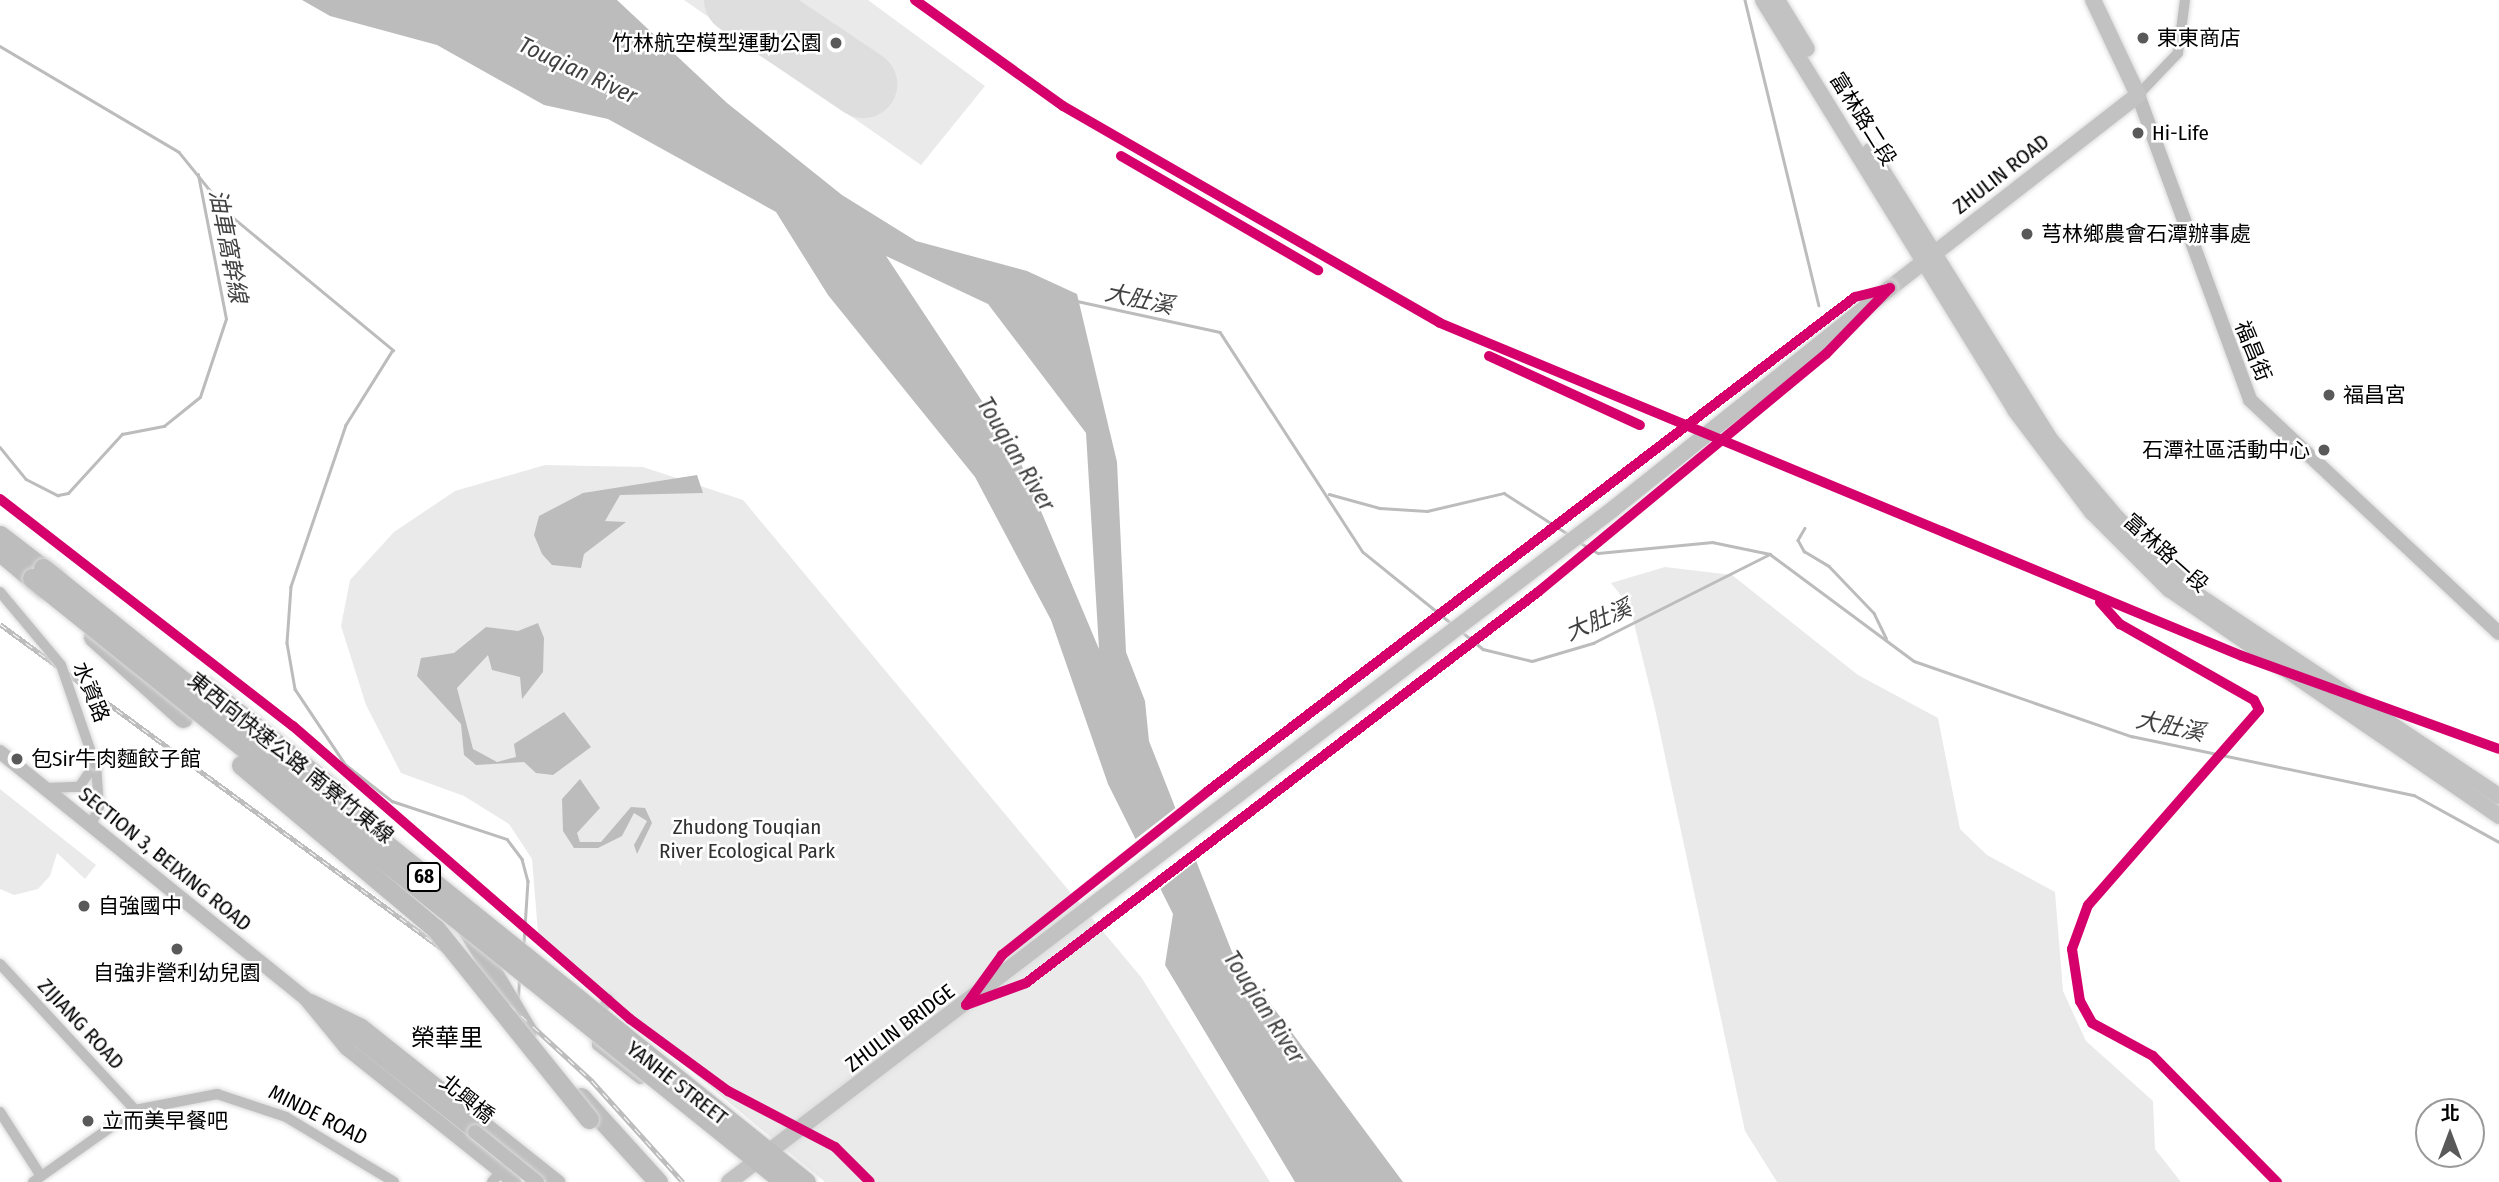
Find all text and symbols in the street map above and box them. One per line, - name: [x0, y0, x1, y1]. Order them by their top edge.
- place label: 東東商店: [2157, 25, 2241, 51]
- place label: 竹林航空模型運動公園: [612, 30, 822, 56]
- marker: 東東商店: [2135, 30, 2151, 46]
- water label: Touqian River: [514, 31, 642, 109]
- marker: 竹林航空模型運動公園: [828, 35, 844, 51]
- street label: 富林路二段: [1824, 68, 1902, 170]
- place label: Hi-Life: [2152, 120, 2209, 146]
- marker: Hi-Life: [2130, 125, 2146, 141]
- street label: ZHULIN ROAD: [1948, 129, 2054, 219]
- water label: 油車窩幹線: [203, 187, 253, 305]
- place label: 芎林鄉農會石潭辦事處: [2041, 221, 2251, 247]
- marker: 芎林鄉農會石潭辦事處: [2019, 226, 2035, 242]
- water label: 大肚溪: [1102, 278, 1176, 320]
- street label: 福昌街: [2230, 317, 2276, 385]
- place label: 福昌宮: [2343, 382, 2406, 408]
- marker: 福昌宮: [2321, 387, 2337, 403]
- water label: Touqian River: [971, 392, 1061, 516]
- place label: 石潭社區活動中心: [2142, 437, 2310, 463]
- marker: 石潭社區活動中心: [2316, 442, 2332, 458]
- street label: 富林路一段: [2119, 509, 2213, 597]
- water label: 大肚溪: [1561, 594, 1635, 646]
- street label: 水資路: [68, 658, 114, 726]
- street label: 東西向快速公路 南寮竹東線: [183, 667, 399, 849]
- water label: 大肚溪: [2133, 705, 2207, 747]
- place label: 包Sir牛肉麵餃子館: [31, 746, 201, 772]
- marker: 包Sir牛肉麵餃子館: [9, 751, 25, 767]
- street label: SECTION 3, BEIXING ROAD: [73, 782, 257, 936]
- park label: Zhudong Touqian River Ecological Park: [659, 814, 835, 864]
- road number: 68: [406, 862, 442, 892]
- place label: 自強國中: [98, 893, 182, 919]
- marker: 自強國中: [76, 898, 92, 914]
- marker: 自強非營利幼兒園: [169, 941, 185, 957]
- water label: Touqian River: [1218, 946, 1310, 1068]
- place label: 自強非營利幼兒園: [93, 960, 261, 986]
- street label: ZIJIANG ROAD: [33, 973, 129, 1075]
- street label: ZHULIN BRIDGE: [841, 979, 959, 1077]
- district label: 榮華里: [411, 1025, 483, 1053]
- street label: YANHE STREET: [621, 1036, 733, 1130]
- street label: 北興橋: [435, 1069, 499, 1129]
- street label: MINDE ROAD: [264, 1079, 372, 1151]
- north arrow: [2415, 1098, 2485, 1168]
- text: 北: [2440, 1102, 2460, 1125]
- place label: 立而美早餐吧: [102, 1108, 228, 1134]
- marker: 立而美早餐吧: [80, 1113, 96, 1129]

